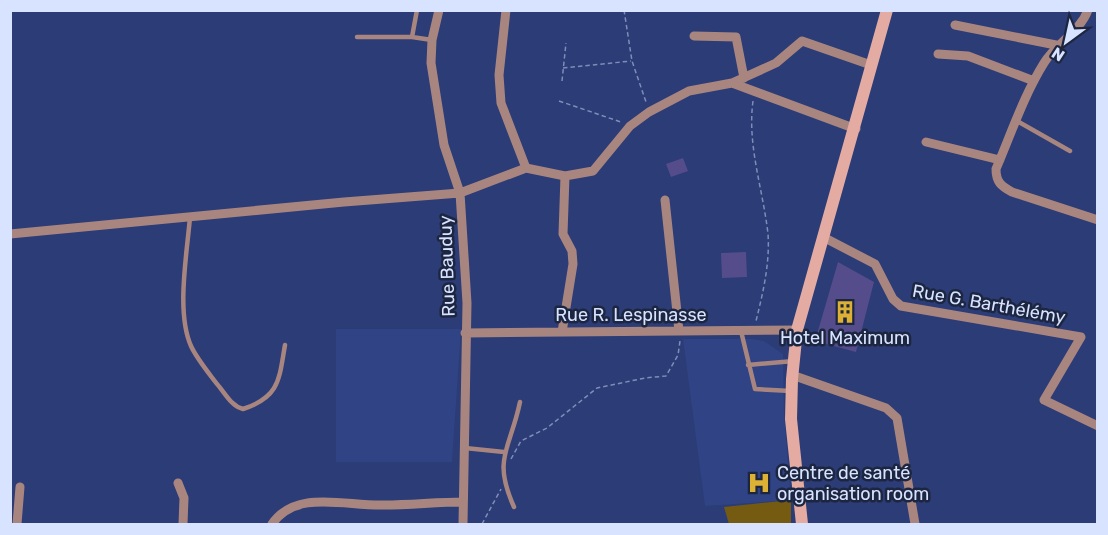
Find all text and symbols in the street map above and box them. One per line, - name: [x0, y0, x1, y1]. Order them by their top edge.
- north arrow: [1036, 12, 1096, 72]
- text: N: [1048, 43, 1068, 65]
- street label: Rue Bauduy: [434, 215, 460, 317]
- street label: Rue G. Barthélémy: [911, 280, 1067, 328]
- building icon: Hotel Maximum: [832, 299, 858, 325]
- street label: Rue R. Lespinasse: [555, 304, 707, 326]
- place label: Hotel Maximum: [780, 327, 910, 349]
- place label: Centre de santé organisation room: [777, 462, 929, 505]
- hospital icon: Centre de santé organisation room: [746, 470, 772, 496]

